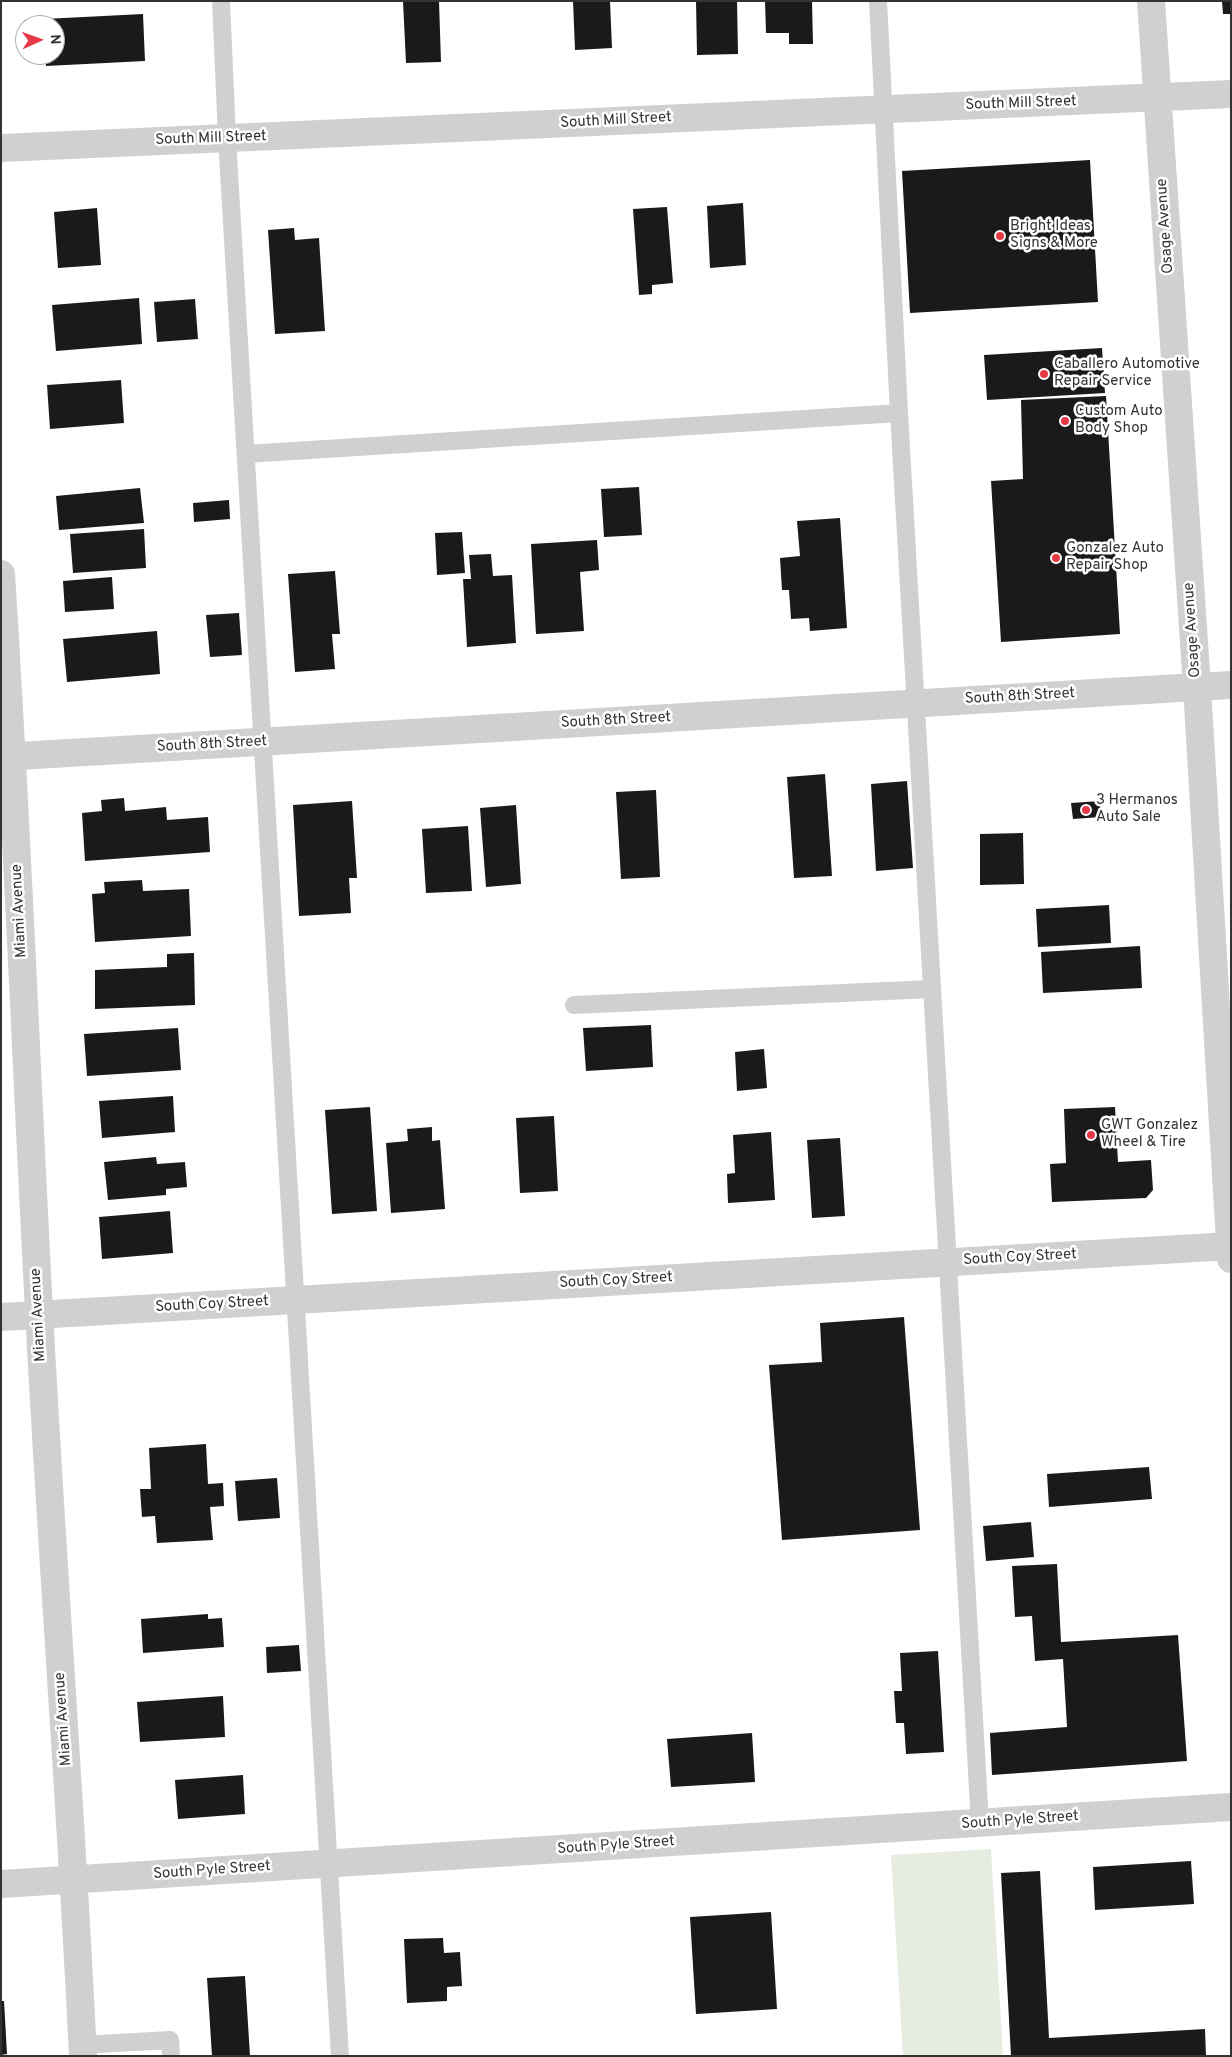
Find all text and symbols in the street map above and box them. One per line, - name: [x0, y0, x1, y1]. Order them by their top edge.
- north arrow: [15, 15, 65, 65]
- text: N: [46, 34, 63, 45]
- street label: South Mill Street: [965, 93, 1077, 115]
- street label: South Mill Street: [560, 109, 672, 133]
- street label: South Mill Street: [155, 128, 267, 150]
- street label: Osage Avenue: [1154, 178, 1178, 274]
- place label: Bright Ideas Signs & More: [1010, 218, 1098, 253]
- marker: Bright Ideas Signs & More: [994, 230, 1006, 242]
- place label: Caballero Automotive Repair Service: [1054, 356, 1200, 391]
- marker: Caballero Automotive Repair Service: [1038, 368, 1050, 380]
- place label: Custom Auto Body Shop: [1075, 403, 1163, 438]
- marker: Custom Auto Body Shop: [1059, 415, 1071, 427]
- place label: Gonzalez Auto Repair Shop: [1066, 540, 1164, 575]
- marker: Gonzalez Auto Repair Shop: [1050, 552, 1062, 564]
- street label: Osage Avenue: [1181, 582, 1205, 678]
- street label: South 8th Street: [964, 685, 1076, 709]
- street label: South 8th Street: [560, 709, 672, 733]
- street label: South 8th Street: [156, 733, 268, 757]
- place label: 3 Hermanos Auto Sale: [1096, 792, 1178, 827]
- marker: 3 Hermanos Auto Sale: [1080, 804, 1092, 816]
- street label: Miami Avenue: [9, 864, 31, 958]
- place label: GWT Gonzalez Wheel & Tire: [1101, 1117, 1198, 1152]
- marker: GWT Gonzalez Wheel & Tire: [1085, 1129, 1097, 1141]
- street label: South Coy Street: [963, 1246, 1077, 1270]
- street label: Miami Avenue: [28, 1268, 50, 1362]
- street label: South Coy Street: [559, 1269, 673, 1293]
- street label: South Coy Street: [155, 1293, 269, 1317]
- street label: Miami Avenue: [52, 1671, 76, 1767]
- street label: South Pyle Street: [961, 1808, 1079, 1834]
- street label: South Pyle Street: [557, 1833, 675, 1859]
- street label: South Pyle Street: [153, 1858, 271, 1884]

